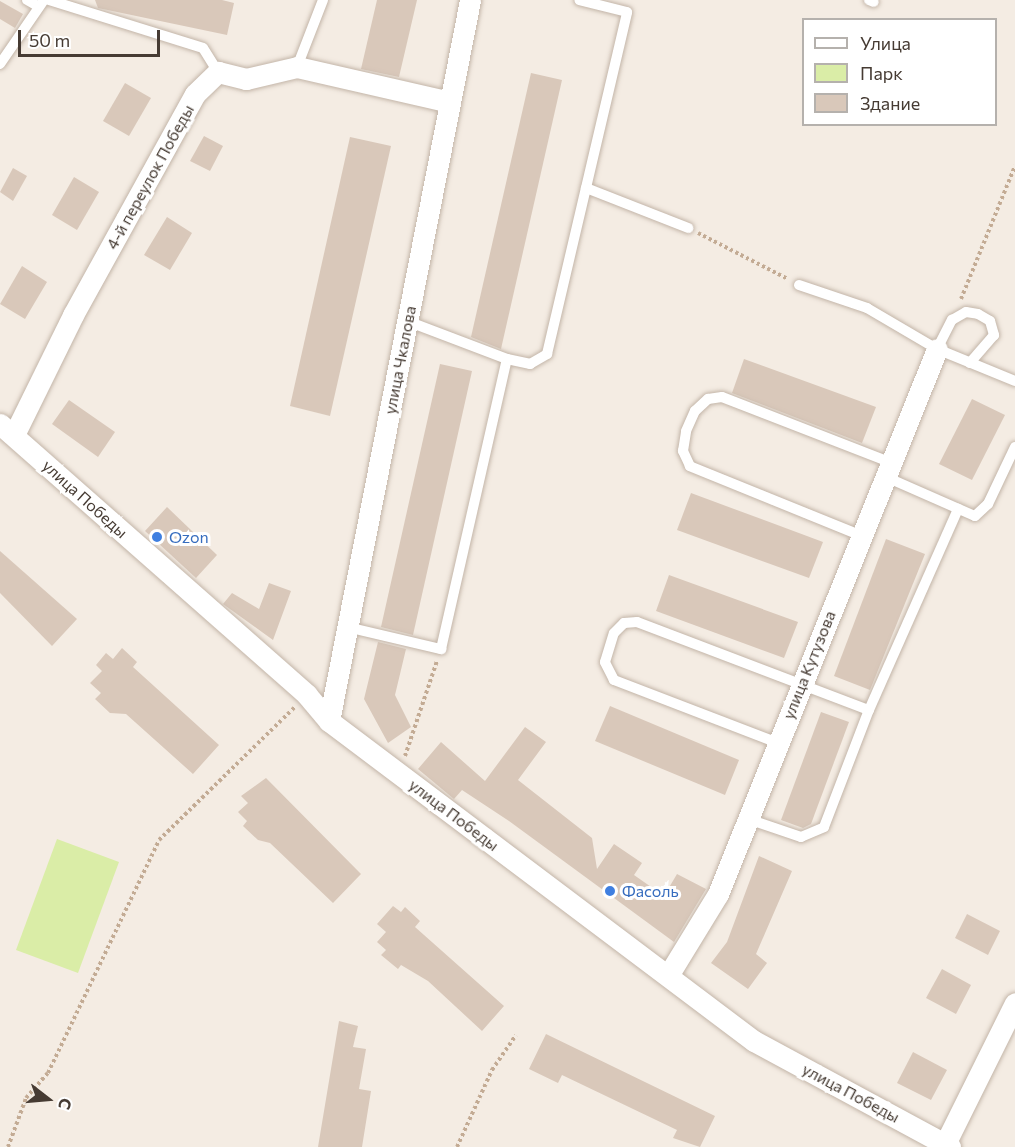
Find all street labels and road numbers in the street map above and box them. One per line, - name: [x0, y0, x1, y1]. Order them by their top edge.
- street label: 4-й переулок Победы: [102, 101, 198, 253]
- street label: улица Чкалова: [380, 304, 420, 416]
- street label: улица Победы: [39, 456, 131, 542]
- street label: улица Кутузова: [779, 608, 839, 722]
- street label: улица Победы: [405, 775, 503, 855]
- street label: улица Победы: [799, 1059, 903, 1127]

